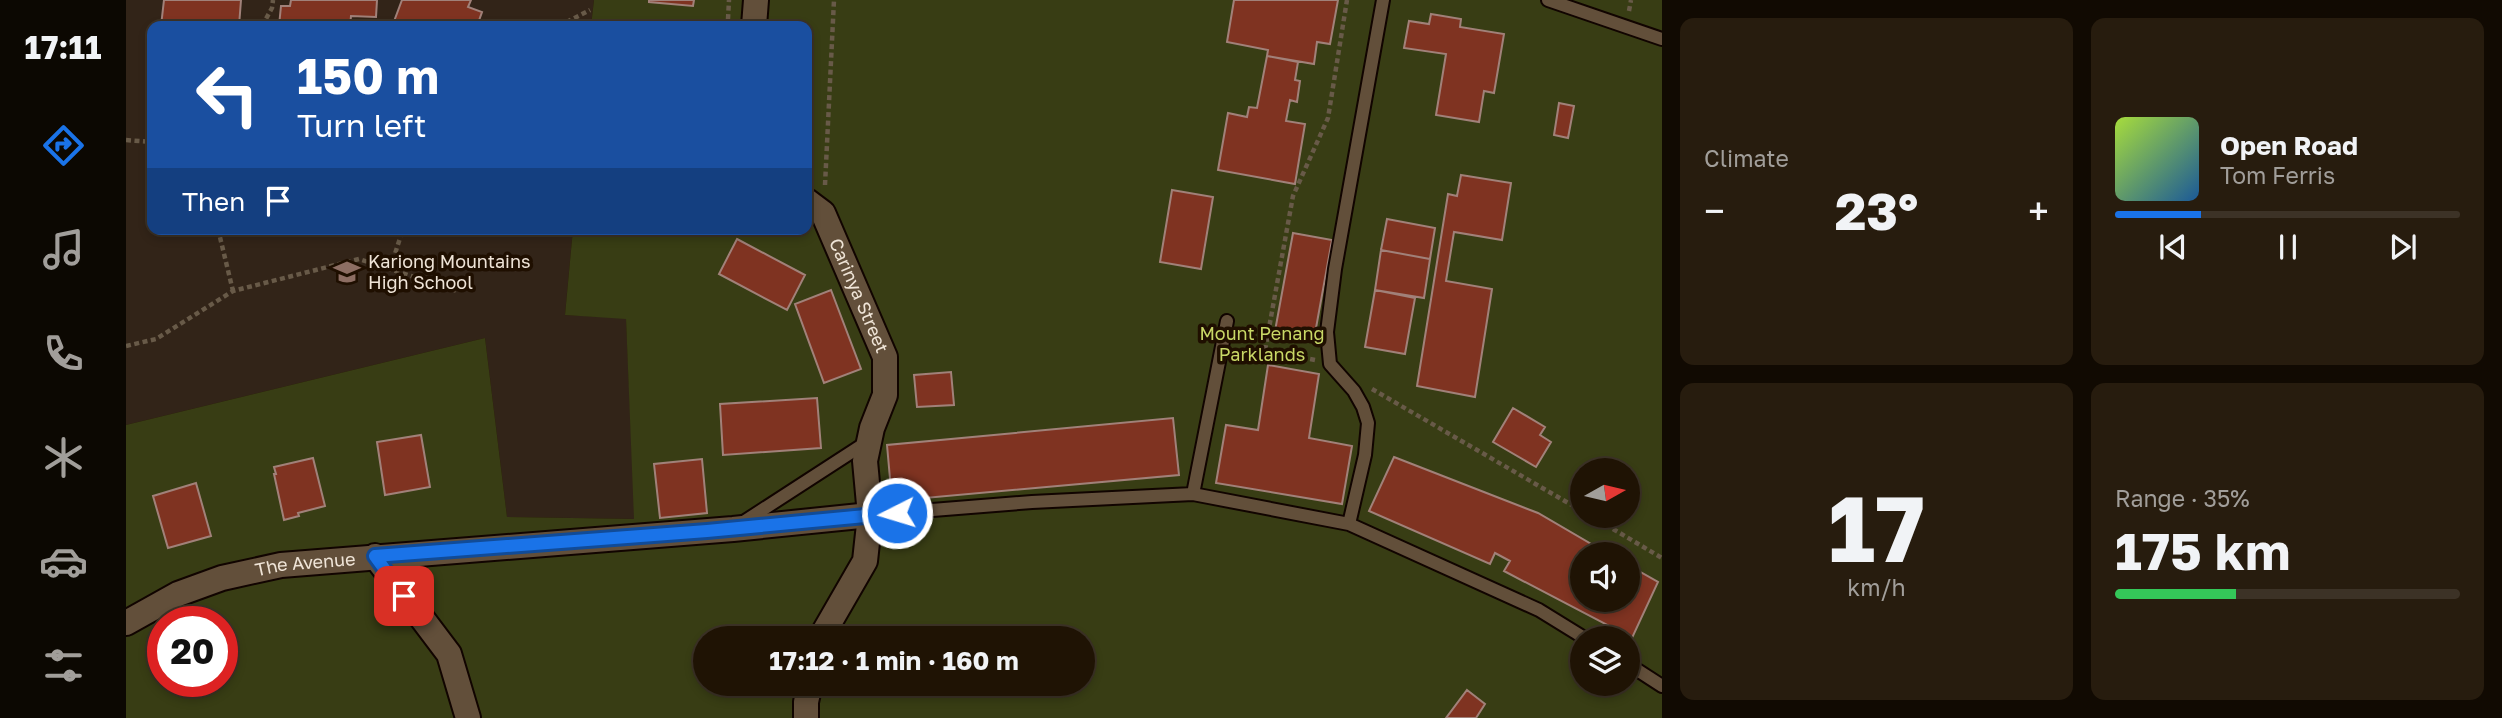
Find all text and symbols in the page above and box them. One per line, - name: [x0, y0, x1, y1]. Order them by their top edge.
- text: 17:11: [24, 28, 102, 66]
- text: 150 m: [297, 46, 439, 105]
- icon: left: [182, 49, 273, 140]
- text: Turn left: [297, 106, 426, 144]
- icon: directions: [39, 121, 88, 170]
- text: Open Road: [2220, 130, 2358, 161]
- text: Climate: [1704, 144, 1789, 172]
- text: Tom Ferris: [2220, 161, 2335, 189]
- text: 23°: [1835, 179, 1918, 241]
- icon: arrive: [259, 182, 297, 220]
- text: Then: [182, 186, 245, 217]
- text: −: [1704, 188, 1725, 233]
- text: +: [2028, 188, 2049, 233]
- icon: music: [39, 225, 88, 274]
- icon: previous: [2154, 228, 2192, 266]
- icon: pause: [2269, 228, 2307, 266]
- icon: next: [2384, 228, 2422, 266]
- street label: Carinya Street: [825, 235, 894, 356]
- place label: Kariong Mountains High School: [368, 250, 531, 293]
- school or university icon: Kariong Mountains High School: [332, 257, 362, 287]
- park label: Mount Penang Parklands: [1199, 322, 1325, 365]
- icon: phone: [39, 329, 88, 378]
- icon: climate: [39, 433, 88, 482]
- north arrow: [1570, 458, 1640, 528]
- map controls: [1570, 458, 1640, 696]
- text: 17: [1828, 473, 1925, 582]
- position arrow: [860, 476, 934, 550]
- text: Range · 35%: [2115, 484, 2250, 512]
- text: 175 km: [2115, 519, 2291, 581]
- icon: car: [39, 537, 88, 586]
- button: sound: [1570, 542, 1640, 612]
- street label: The Avenue: [253, 547, 356, 580]
- pin: [374, 566, 434, 626]
- text: km/h: [1847, 573, 1906, 601]
- icon: arrive: [385, 577, 423, 615]
- speed limit sign: 20: [147, 606, 238, 697]
- button: layers: [1570, 626, 1640, 696]
- icon: filters: [39, 641, 88, 690]
- text: 17:12 · 1 min · 160 m: [769, 645, 1019, 676]

